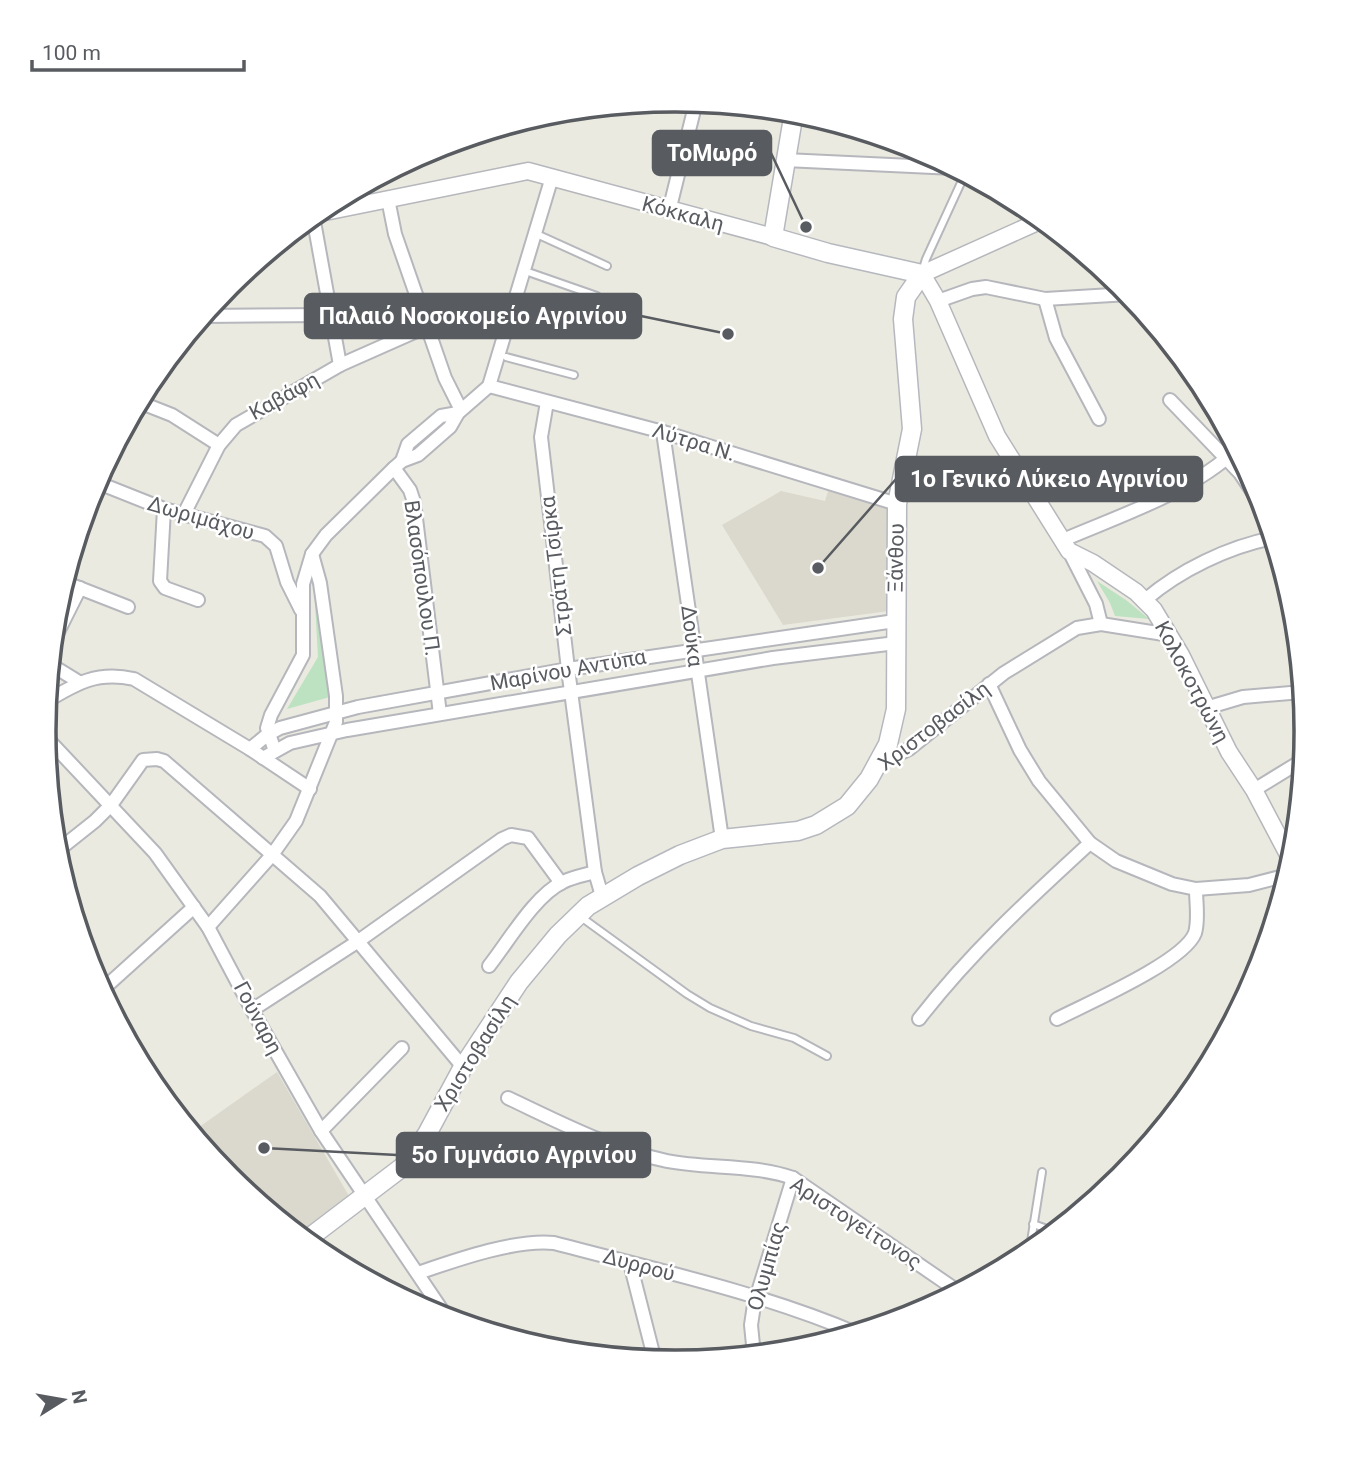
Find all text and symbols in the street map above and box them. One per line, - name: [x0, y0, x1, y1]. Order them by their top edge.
- scale bar: [32, 28, 243, 72]
- text: 100 m: [42, 41, 101, 65]
- callout: ΤοΜωρό: [653, 131, 771, 175]
- text: ΤοΜωρό: [667, 140, 757, 167]
- street label: Κόκκαλη: [639, 192, 727, 236]
- callout: Παλαιό Νοσοκομείο Αγρινίου: [305, 294, 641, 338]
- text: Παλαιό Νοσοκομείο Αγρινίου: [319, 303, 627, 330]
- street label: Καβάφη: [245, 367, 323, 425]
- street label: Λύτρα Ν.: [650, 418, 738, 466]
- callout: 1ο Γενικό Λύκειο Αγρινίου: [896, 457, 1202, 501]
- text: 1ο Γενικό Λύκειο Αγρινίου: [910, 466, 1188, 493]
- street label: Δωριμάχου: [145, 491, 257, 545]
- street label: Στράτη Τσίρκα: [536, 495, 576, 637]
- street label: Βλασόπουλου Π.: [399, 498, 445, 658]
- street label: Ξάνθου: [883, 523, 909, 593]
- street label: Δούκα: [676, 604, 708, 668]
- street label: Κολοκοτρώνη: [1150, 617, 1234, 747]
- street label: Μαρίνου Αντύπα: [488, 644, 648, 696]
- street label: Χριστοβασίλη: [874, 676, 994, 776]
- street label: Γούναρη: [229, 978, 287, 1058]
- street label: Χριστοβασίλη: [430, 990, 520, 1116]
- callout: 5ο Γυμνάσιο Αγρινίου: [397, 1133, 650, 1177]
- text: 5ο Γυμνάσιο Αγρινίου: [411, 1142, 637, 1169]
- street label: Αριστογείτονος: [786, 1172, 926, 1274]
- street label: Ολυμπίας: [743, 1219, 791, 1313]
- street label: Δυρρού: [600, 1244, 678, 1286]
- north arrow: [28, 1365, 98, 1435]
- text: N: [67, 1388, 92, 1406]

